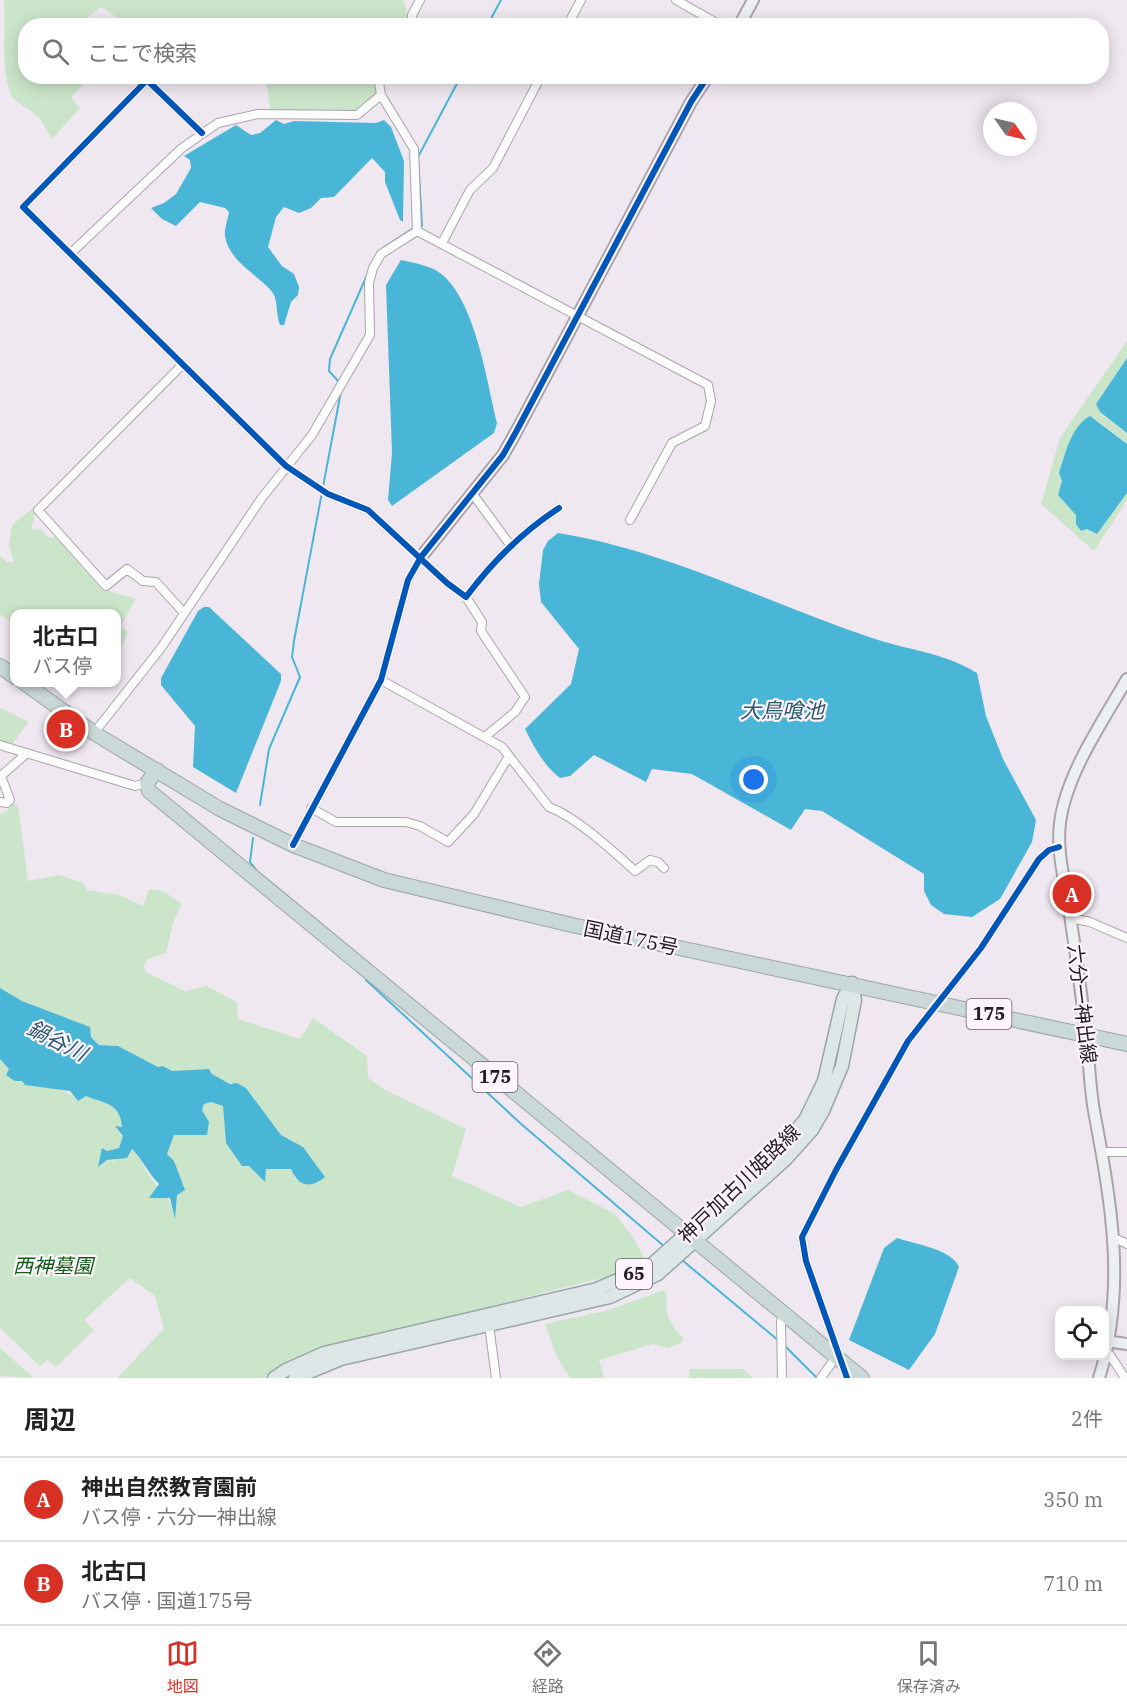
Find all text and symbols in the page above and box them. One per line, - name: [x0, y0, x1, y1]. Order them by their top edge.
- search box: [18, 18, 1109, 84]
- icon: search: [39, 35, 72, 68]
- text: ここで検索: [87, 38, 197, 67]
- north arrow: [983, 102, 1037, 156]
- popup: [10, 609, 121, 687]
- text: 北古口: [32, 621, 99, 650]
- text: バス停: [32, 652, 92, 679]
- water label: 大鳥喰池: [740, 696, 826, 724]
- pin: B: [46, 706, 86, 752]
- your location: [739, 765, 768, 794]
- pin: A: [1052, 872, 1092, 916]
- street label: 国道175号: [581, 914, 681, 961]
- street label: 六分一神出線: [1062, 943, 1103, 1065]
- road number: 175: [966, 999, 1012, 1029]
- water label: 鍋谷川: [23, 1013, 94, 1068]
- road number: 175: [472, 1062, 518, 1092]
- street label: 神戸加古川姫路線: [672, 1118, 806, 1249]
- park label: 西神墓園: [13, 1252, 96, 1279]
- road number: 65: [616, 1259, 652, 1289]
- map controls: [1055, 1306, 1109, 1360]
- button: locate: [1055, 1306, 1109, 1360]
- text: 周辺: [24, 1402, 76, 1436]
- text: 2件: [1071, 1405, 1103, 1432]
- text: 神出自然教育園前: [81, 1472, 257, 1501]
- text: A: [37, 1486, 50, 1513]
- text: 350 m: [1043, 1486, 1103, 1513]
- text: バス停 · 六分一神出線: [81, 1503, 277, 1530]
- text: 北古口: [81, 1556, 147, 1585]
- text: B: [36, 1570, 51, 1597]
- text: 710 m: [1043, 1570, 1103, 1597]
- text: バス停 · 国道175号: [81, 1587, 253, 1614]
- tab: 地図: [166, 1637, 199, 1697]
- tab: 経路: [531, 1637, 564, 1697]
- tab: 保存済み: [897, 1637, 961, 1697]

